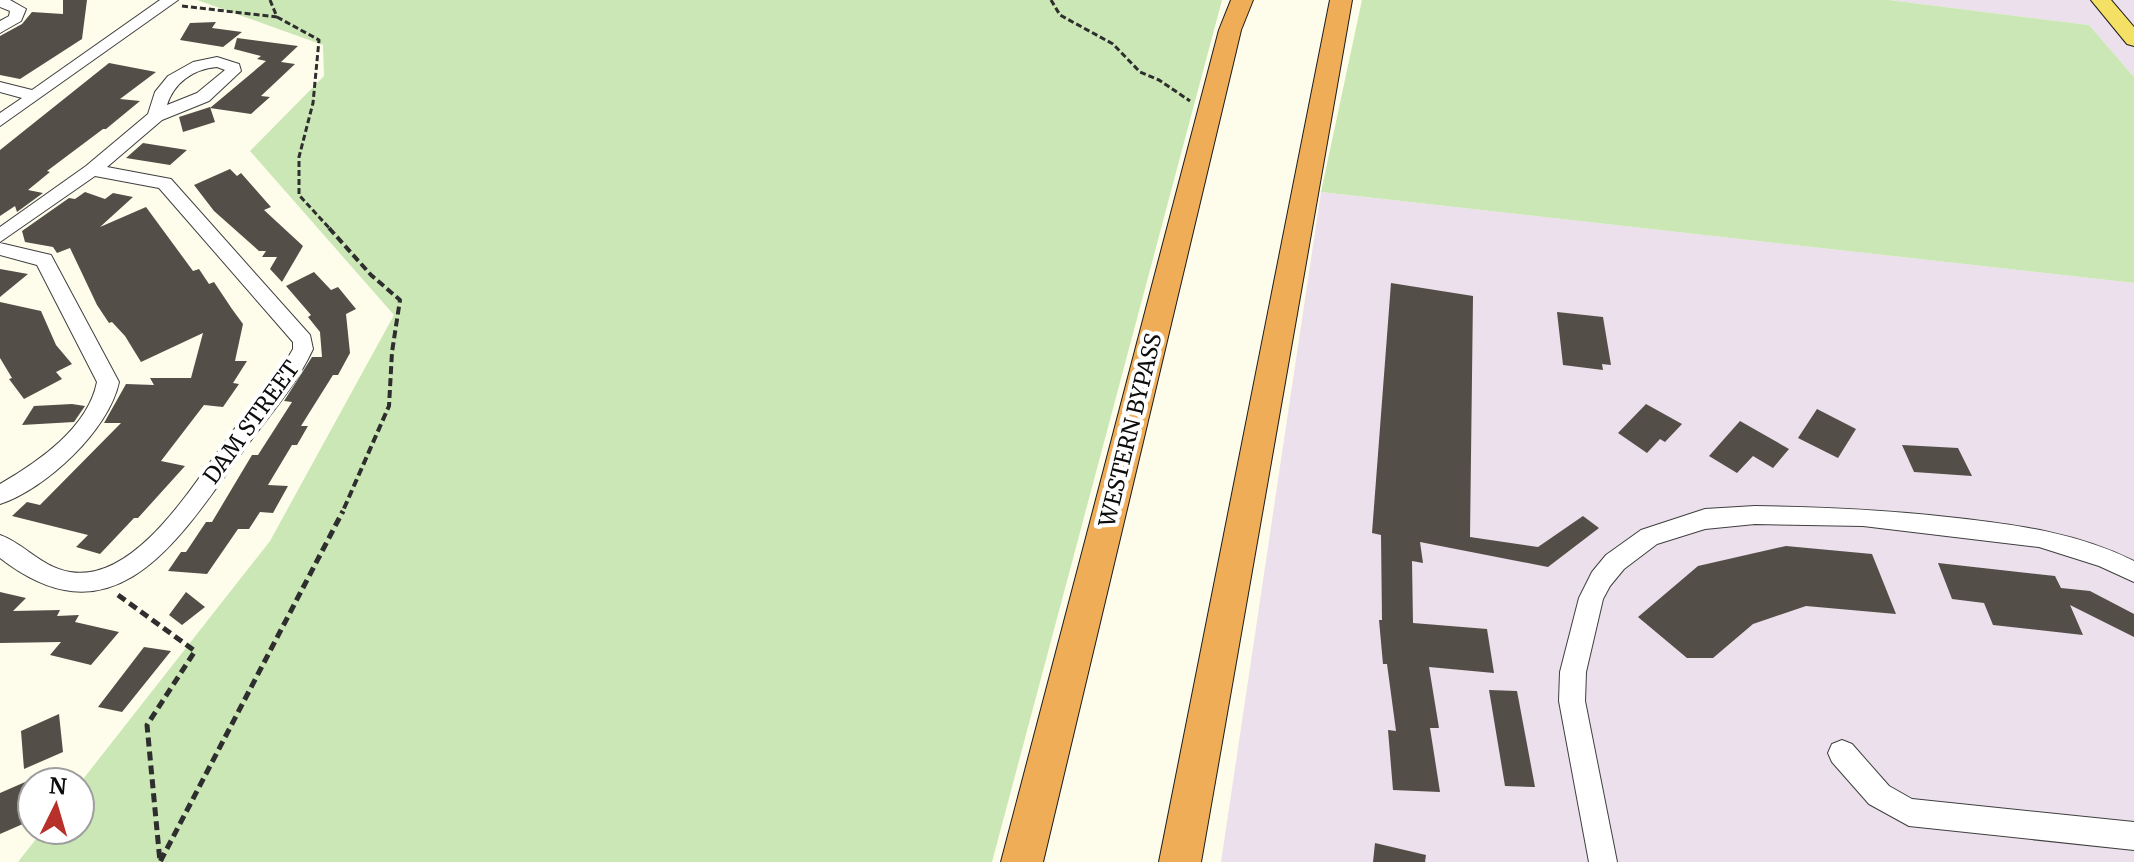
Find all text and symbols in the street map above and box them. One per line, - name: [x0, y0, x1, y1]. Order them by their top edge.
- street label: WESTERN BYPASS: [1092, 330, 1168, 531]
- street label: DAM STREET: [197, 355, 305, 489]
- north arrow: [16, 766, 96, 846]
- text: N: [48, 771, 68, 801]

